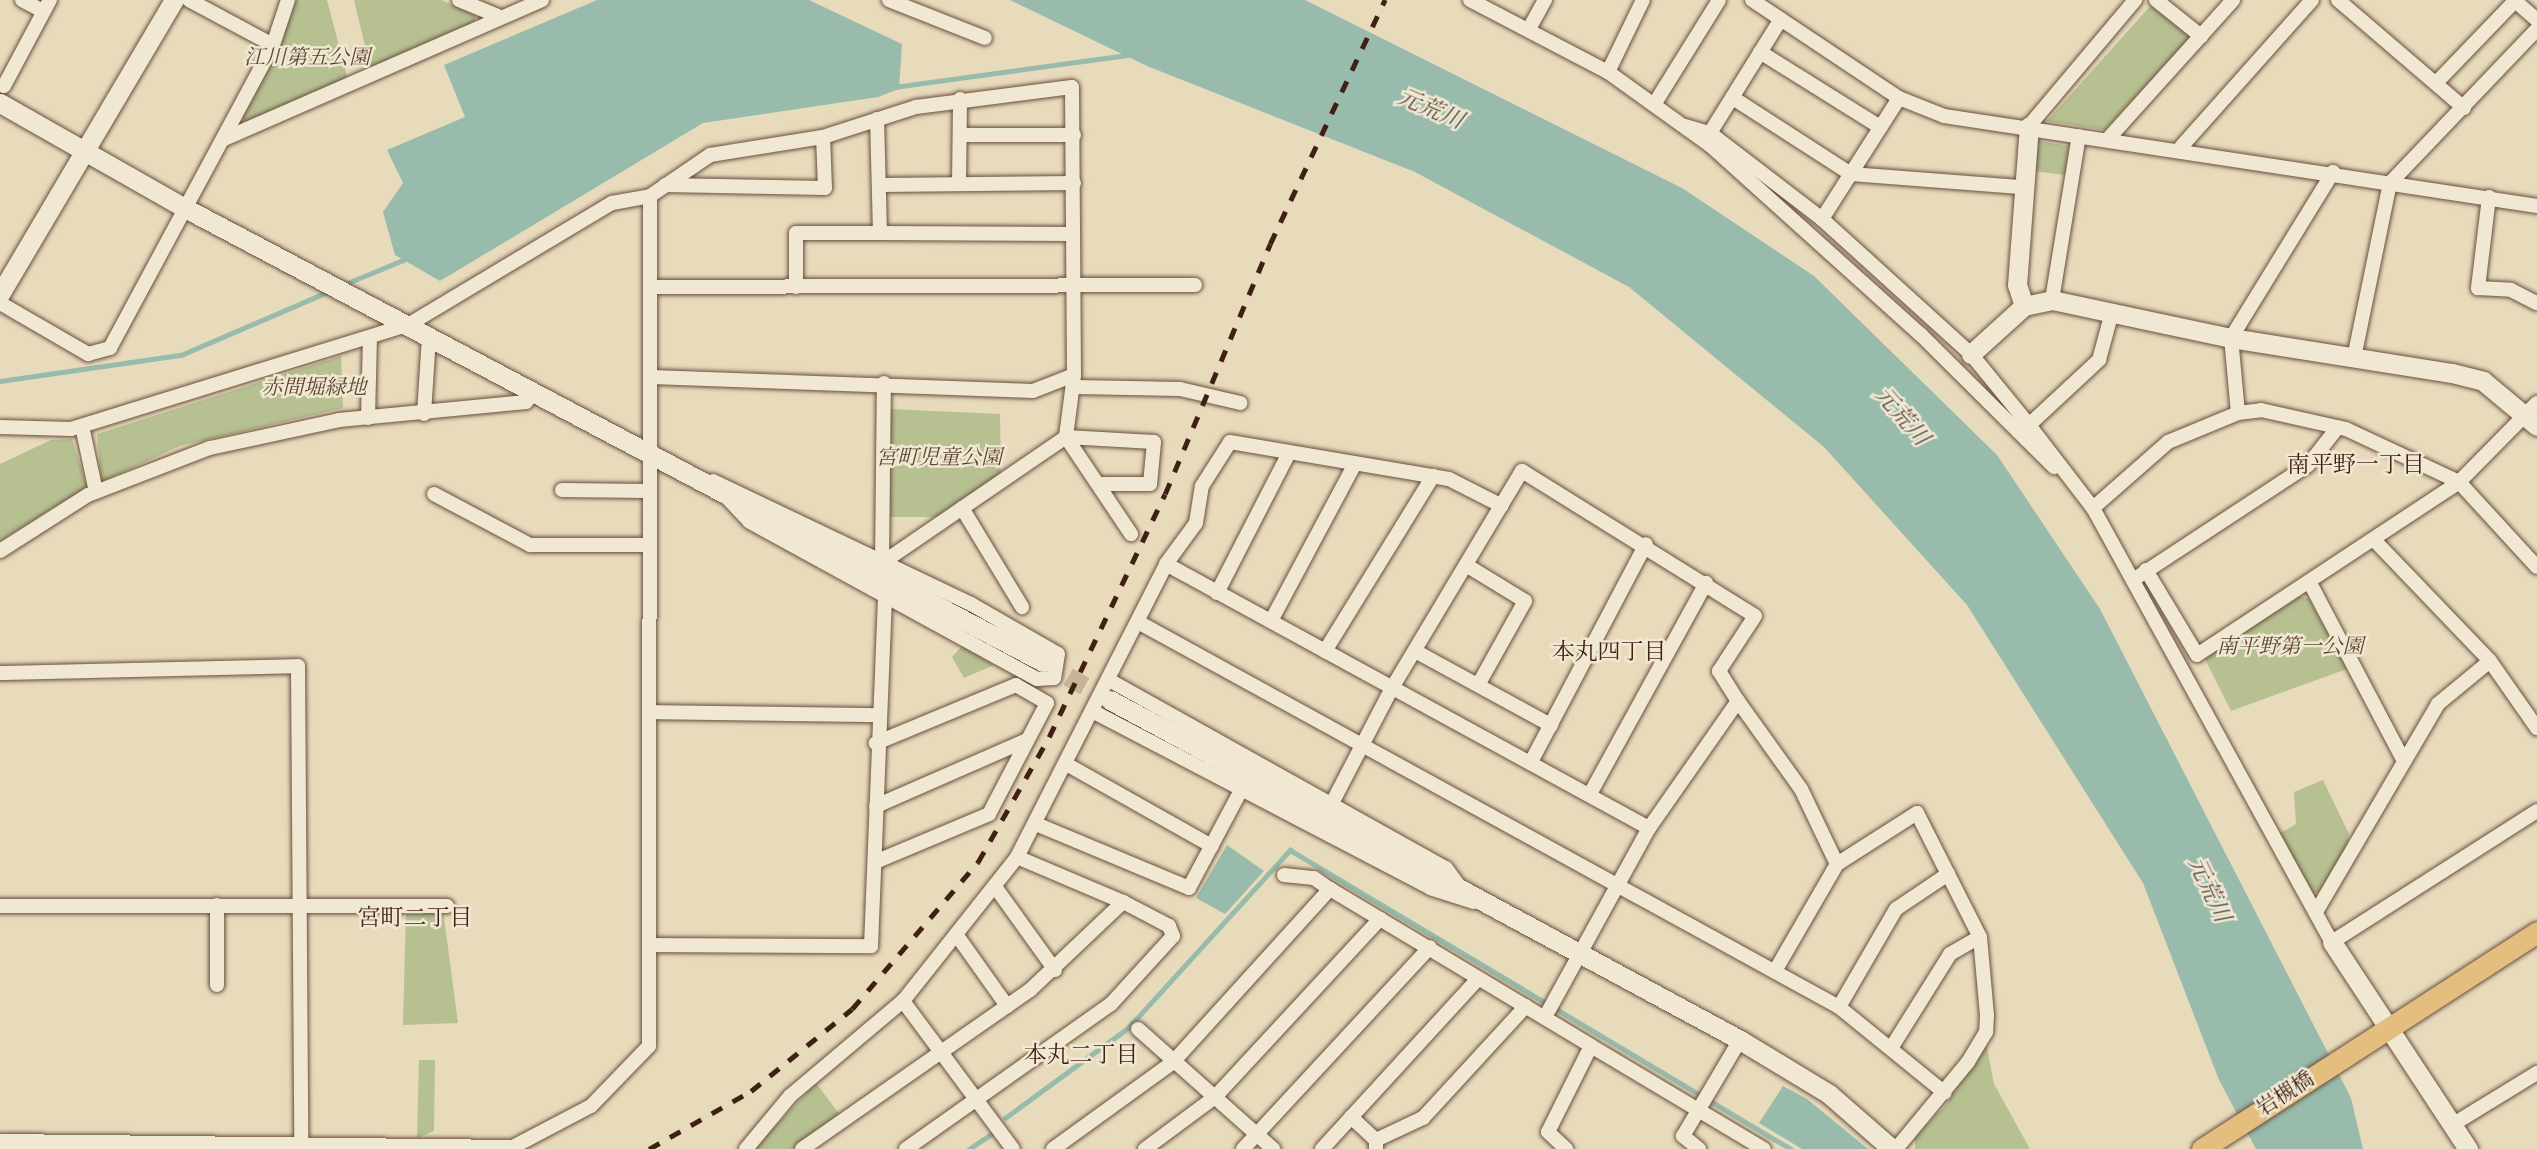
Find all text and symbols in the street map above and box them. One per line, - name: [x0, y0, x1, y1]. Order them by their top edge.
- park label: 江川第五公園: [244, 46, 370, 72]
- water label: 元荒川: [1393, 84, 1467, 136]
- park label: 赤間堀緑地: [262, 376, 366, 402]
- water label: 元荒川: [1868, 382, 1934, 452]
- park label: 宮町児童公園: [876, 446, 1002, 472]
- district label: 南平野一丁目: [2287, 452, 2425, 480]
- park label: 南平野第一公園: [2217, 635, 2363, 661]
- district label: 本丸四丁目: [1552, 639, 1666, 667]
- water label: 元荒川: [2181, 853, 2235, 927]
- district label: 宮町二丁目: [358, 905, 472, 933]
- district label: 本丸二丁目: [1024, 1042, 1138, 1070]
- street label: 岩槻橋: [2253, 1067, 2319, 1123]

